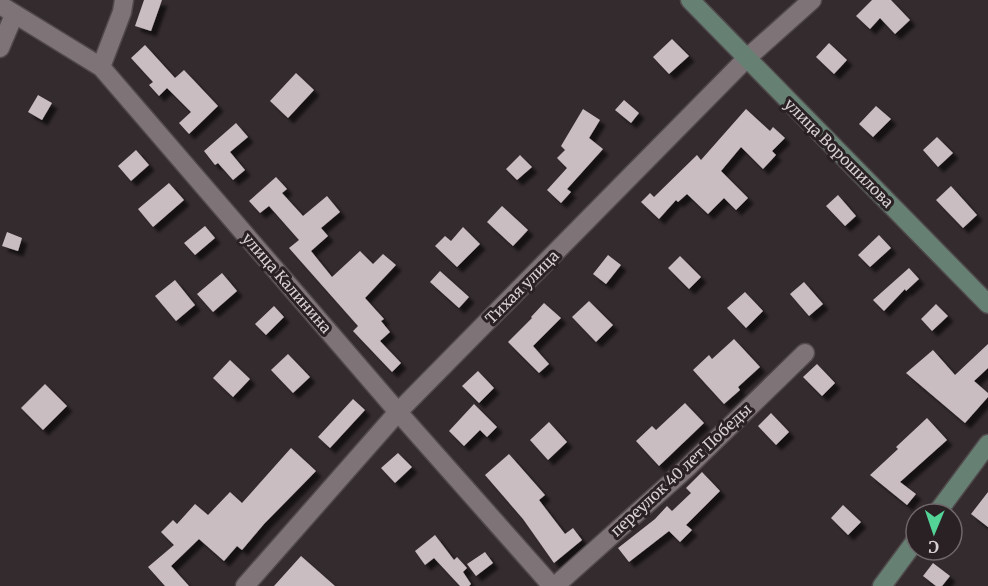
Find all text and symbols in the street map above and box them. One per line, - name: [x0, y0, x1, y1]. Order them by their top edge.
- street label: улица Ворошилова: [781, 95, 897, 211]
- street label: улица Калинина: [238, 229, 336, 337]
- street label: Тихая улица: [481, 246, 563, 328]
- street label: переулок 40 лет Победы: [607, 400, 756, 540]
- north arrow: [904, 502, 964, 562]
- text: С: [928, 537, 939, 557]

